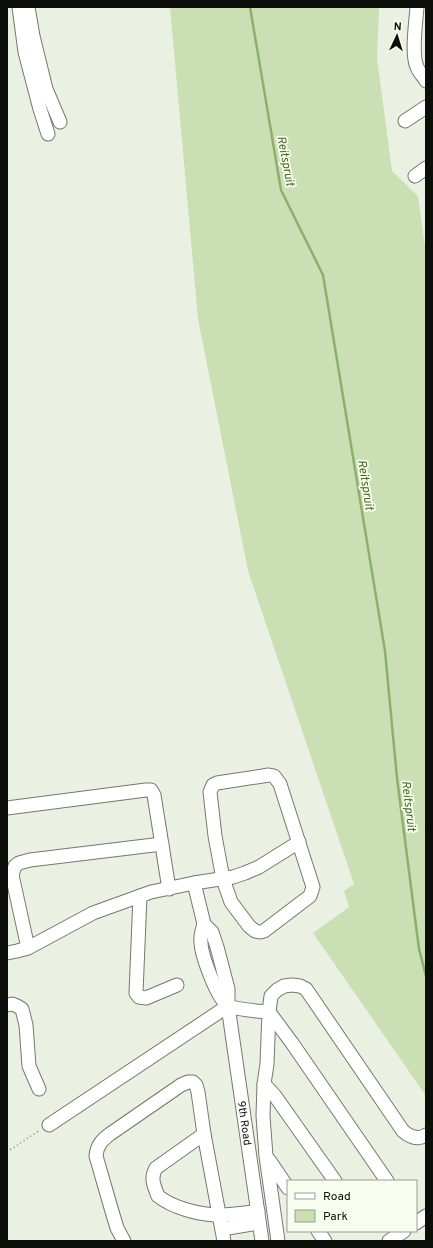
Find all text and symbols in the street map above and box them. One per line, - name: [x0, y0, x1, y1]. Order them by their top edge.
- north arrow: [377, 16, 417, 56]
- text: N: [393, 20, 402, 34]
- water label: Reitspruit: [272, 135, 298, 188]
- water label: Reitspruit: [353, 459, 377, 512]
- water label: Reitspruit: [397, 780, 419, 833]
- street label: 9th Road: [234, 1100, 254, 1146]
- legend: [287, 1180, 417, 1232]
- text: Road: [323, 1189, 351, 1205]
- text: Park: [323, 1209, 348, 1225]

